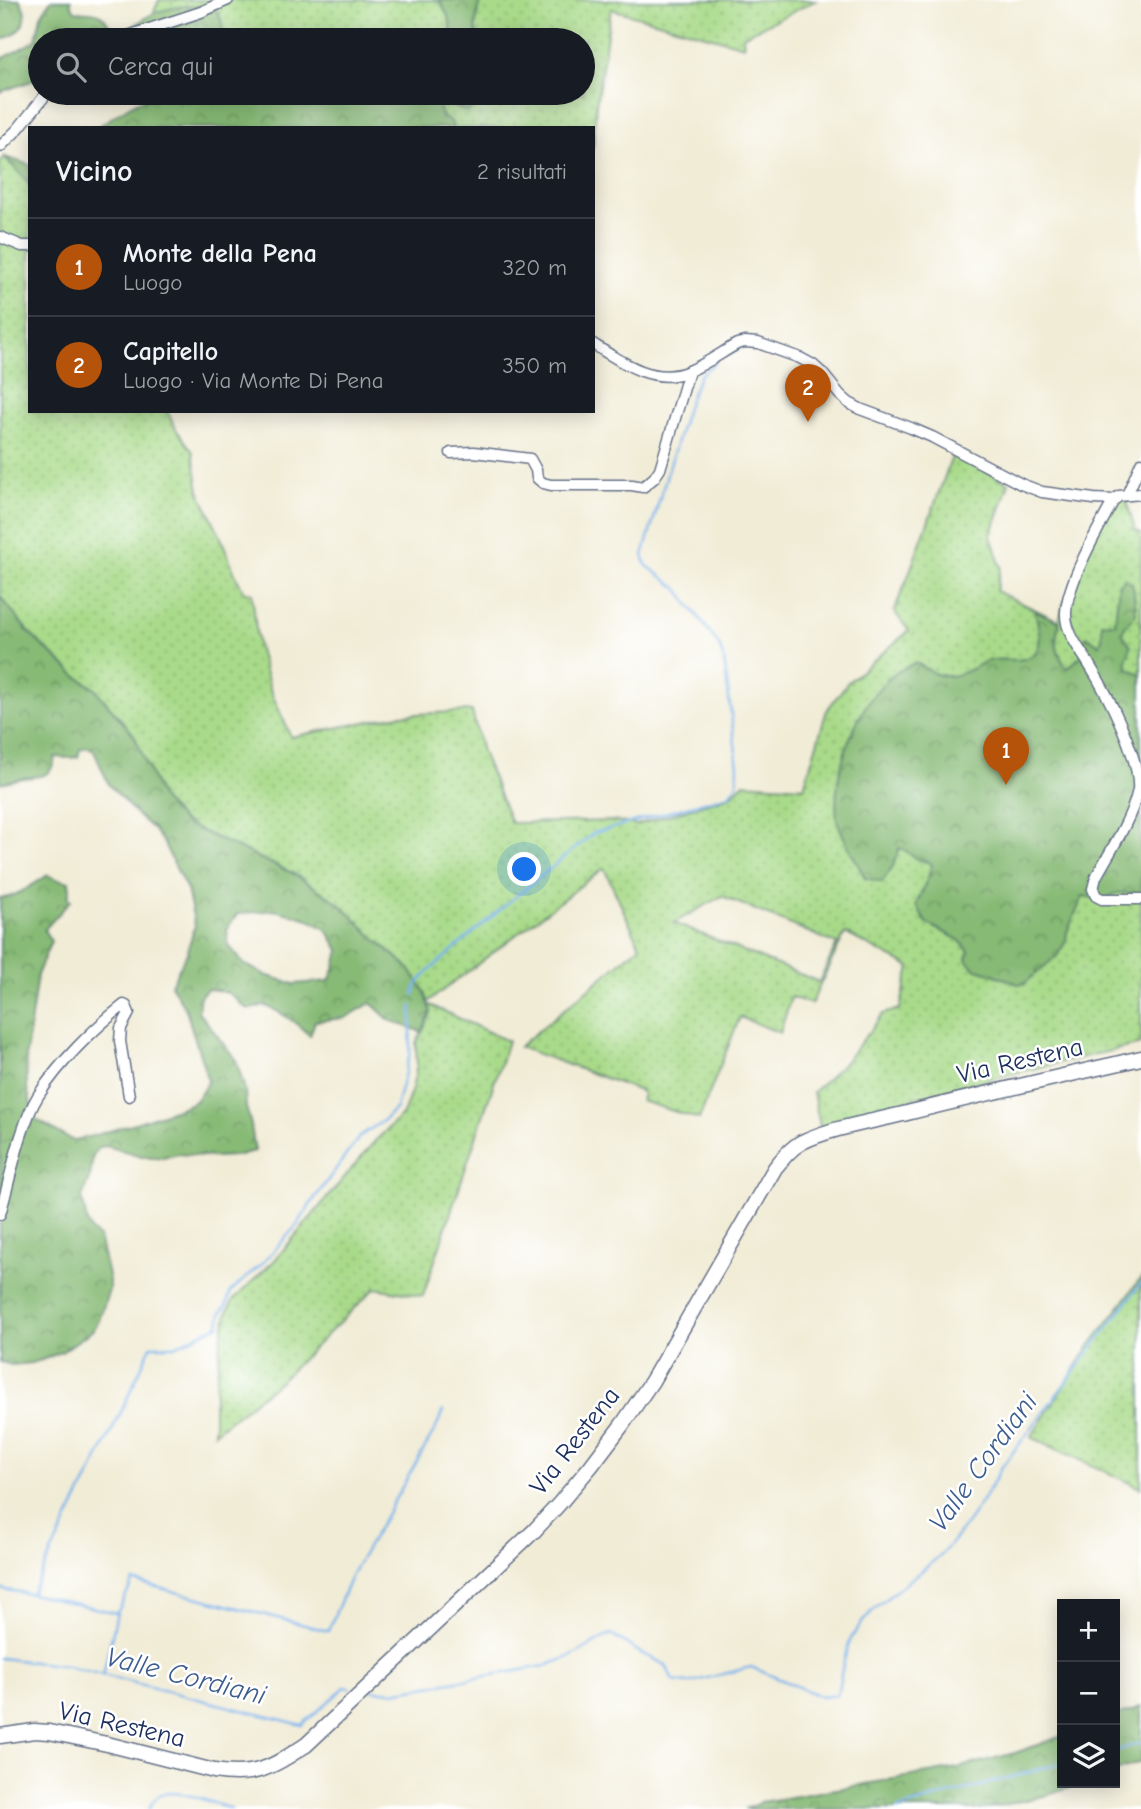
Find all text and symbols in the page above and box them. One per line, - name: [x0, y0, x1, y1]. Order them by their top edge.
- search box: [28, 28, 595, 105]
- icon: search: [52, 48, 90, 86]
- text: Cerca qui: [108, 52, 214, 82]
- text: Vicino: [56, 154, 133, 189]
- text: 2 risultati: [477, 158, 567, 185]
- text: Monte della Pena: [123, 239, 317, 269]
- text: 1: [74, 254, 84, 281]
- text: 320 m: [503, 254, 567, 281]
- text: Luogo: [123, 269, 183, 296]
- text: Capitello: [123, 337, 218, 367]
- text: 2: [73, 352, 85, 379]
- text: 350 m: [502, 352, 567, 379]
- pin: 2: [785, 364, 831, 422]
- text: Luogo · Via Monte Di Pena: [123, 367, 384, 394]
- pin: 1: [983, 727, 1029, 785]
- your location: [507, 852, 541, 886]
- street label: Via Restena: [954, 1032, 1086, 1090]
- street label: Via Restena: [524, 1381, 626, 1501]
- water label: Valle Cordiani: [922, 1386, 1044, 1538]
- map controls: [1057, 1599, 1120, 1788]
- button: +: [1057, 1599, 1120, 1662]
- water label: Valle Cordiani: [103, 1641, 270, 1711]
- button: −: [1057, 1662, 1120, 1725]
- street label: Via Restena: [56, 1696, 188, 1754]
- button: layers: [1057, 1725, 1120, 1788]

